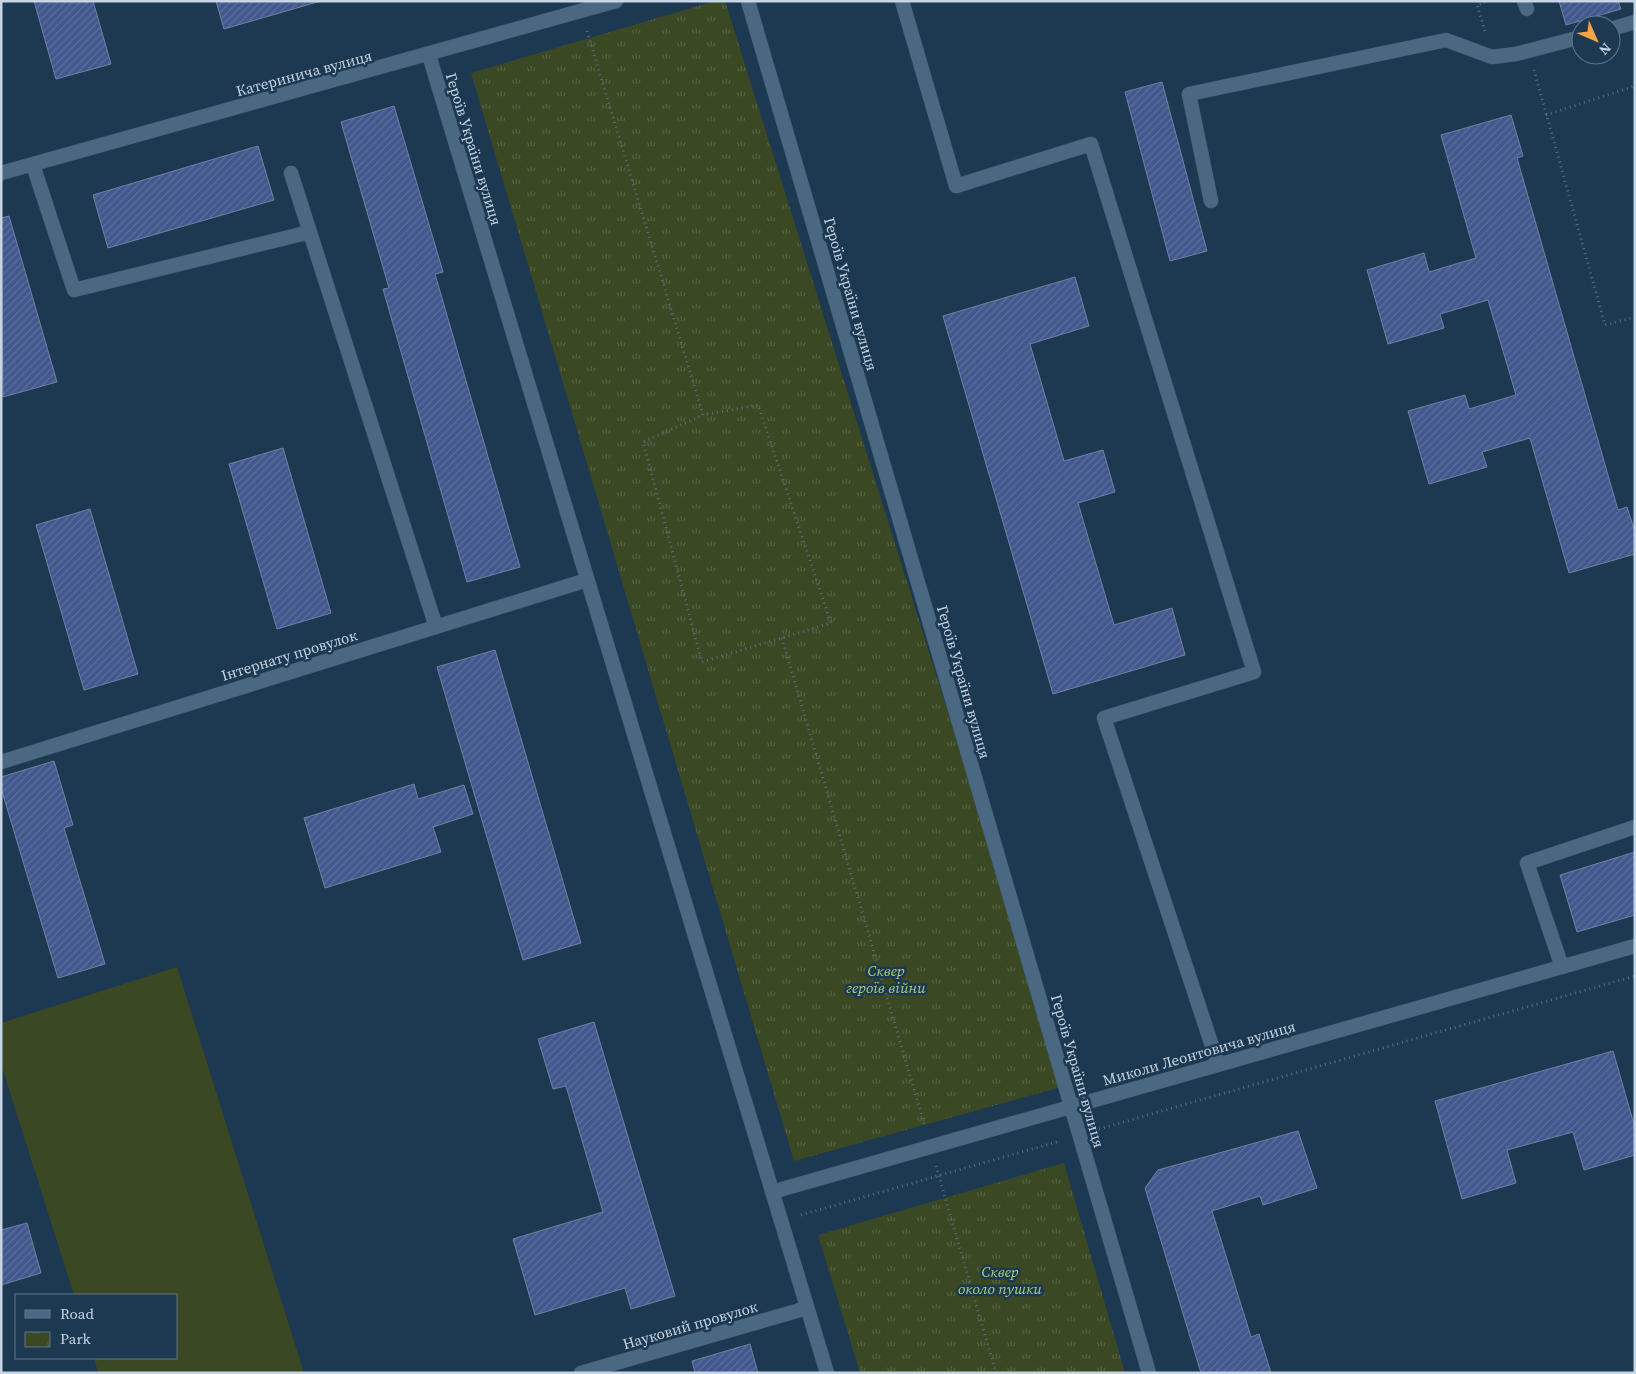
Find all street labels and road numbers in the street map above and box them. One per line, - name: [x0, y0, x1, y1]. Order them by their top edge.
- street label: Катеринича вулиця: [234, 45, 374, 101]
- street label: Героїв України вулиця: [441, 70, 507, 228]
- street label: Героїв України вулиця: [819, 215, 883, 373]
- street label: Героїв України вулиця: [932, 603, 996, 761]
- street label: Інтернату провулок: [218, 624, 360, 686]
- street label: Героїв України вулиця: [1046, 992, 1110, 1150]
- street label: Миколи Леонтовича вулиця: [1100, 1015, 1298, 1091]
- street label: Науковий провулок: [620, 1295, 761, 1354]

